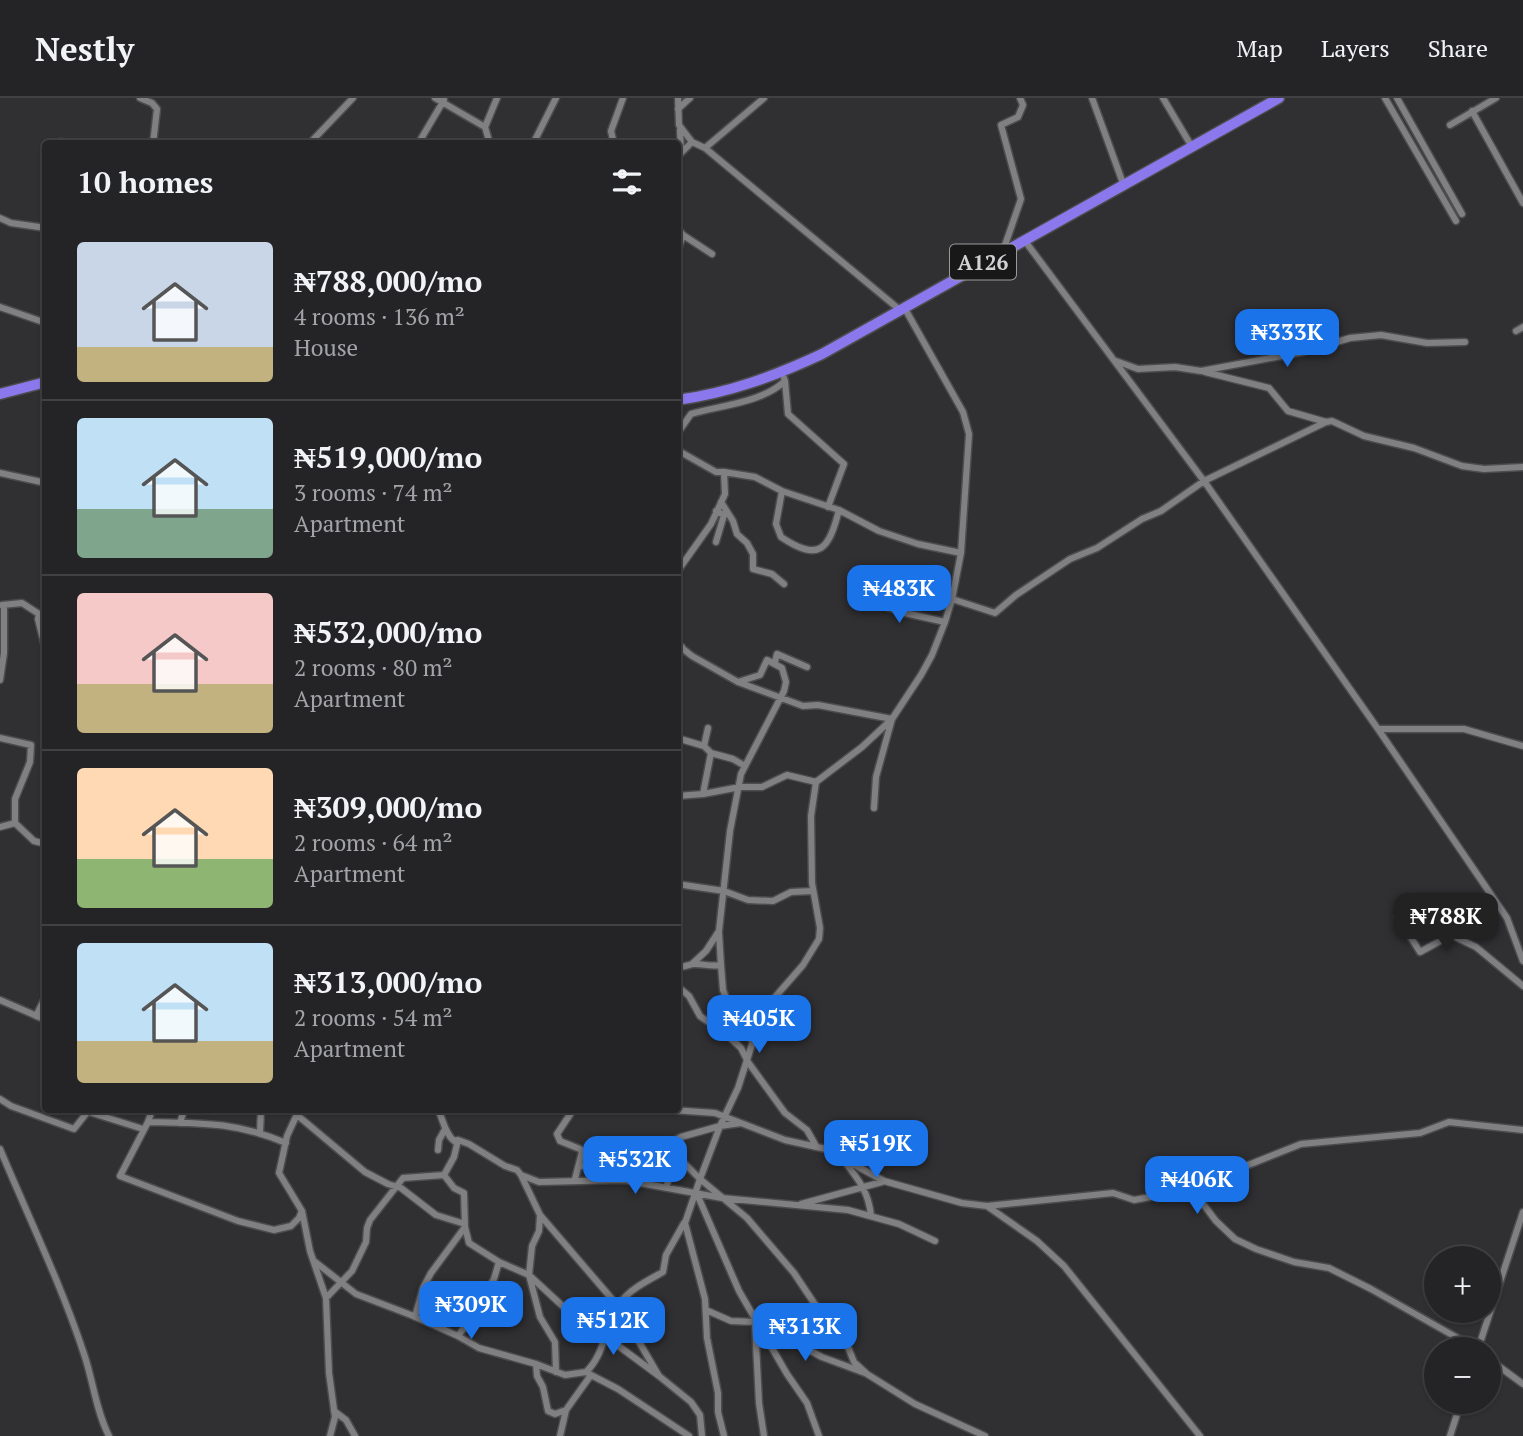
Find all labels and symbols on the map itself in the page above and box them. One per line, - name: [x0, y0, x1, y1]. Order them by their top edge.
- road number: A126: [950, 244, 1016, 280]
- pin: ₦333K: [1238, 310, 1336, 369]
- pin: ₦483K: [850, 566, 948, 625]
- pin: ₦788K: [1397, 894, 1495, 953]
- pin: ₦405K: [710, 996, 808, 1055]
- pin: ₦519K: [827, 1121, 925, 1180]
- pin: ₦532K: [586, 1136, 684, 1196]
- pin: ₦406K: [1148, 1156, 1246, 1216]
- pin: ₦309K: [422, 1282, 520, 1341]
- pin: ₦512K: [564, 1298, 662, 1357]
- pin: ₦313K: [756, 1304, 854, 1363]

